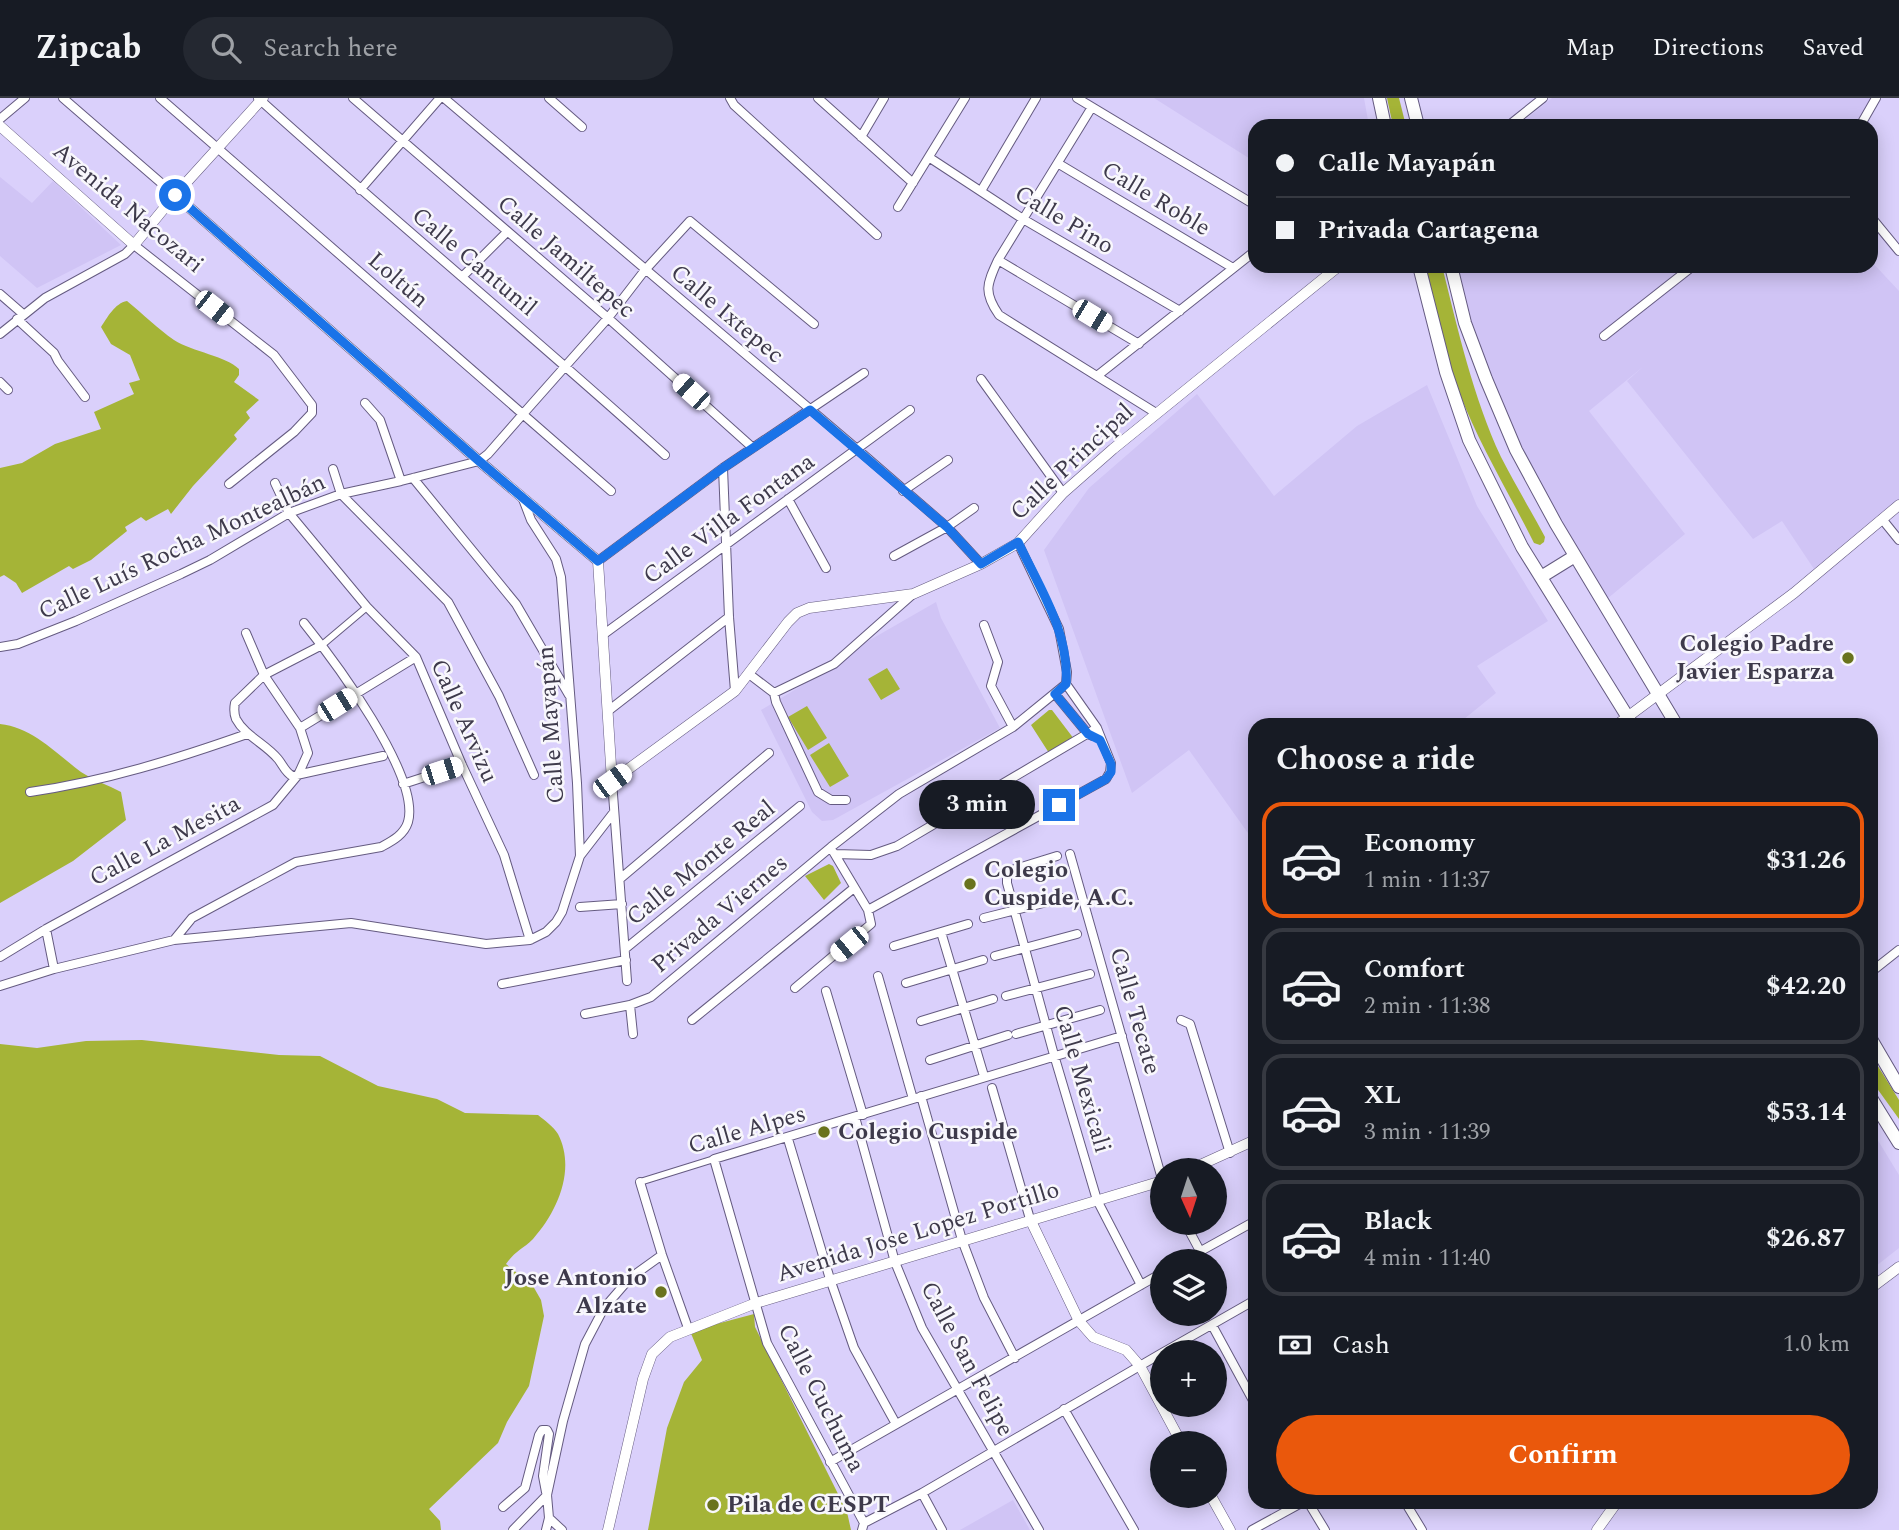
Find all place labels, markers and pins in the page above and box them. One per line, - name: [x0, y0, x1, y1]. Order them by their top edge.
- place label: Colegio Padre Javier Esparza: [1676, 626, 1835, 690]
- marker: Colegio Padre Javier Esparza: [1840, 650, 1856, 666]
- place label: Colegio Cuspide, A.C.: [984, 852, 1134, 916]
- marker: Colegio Cuspide, A.C.: [962, 876, 978, 892]
- place label: Colegio Cuspide: [838, 1114, 1018, 1150]
- marker: Colegio Cuspide: [816, 1124, 832, 1140]
- place label: Jose Antonio Alzate: [504, 1260, 647, 1324]
- marker: Jose Antonio Alzate: [653, 1284, 669, 1300]
- place label: Pila de CESPT: [727, 1487, 890, 1523]
- marker: Pila de CESPT: [705, 1497, 721, 1513]

